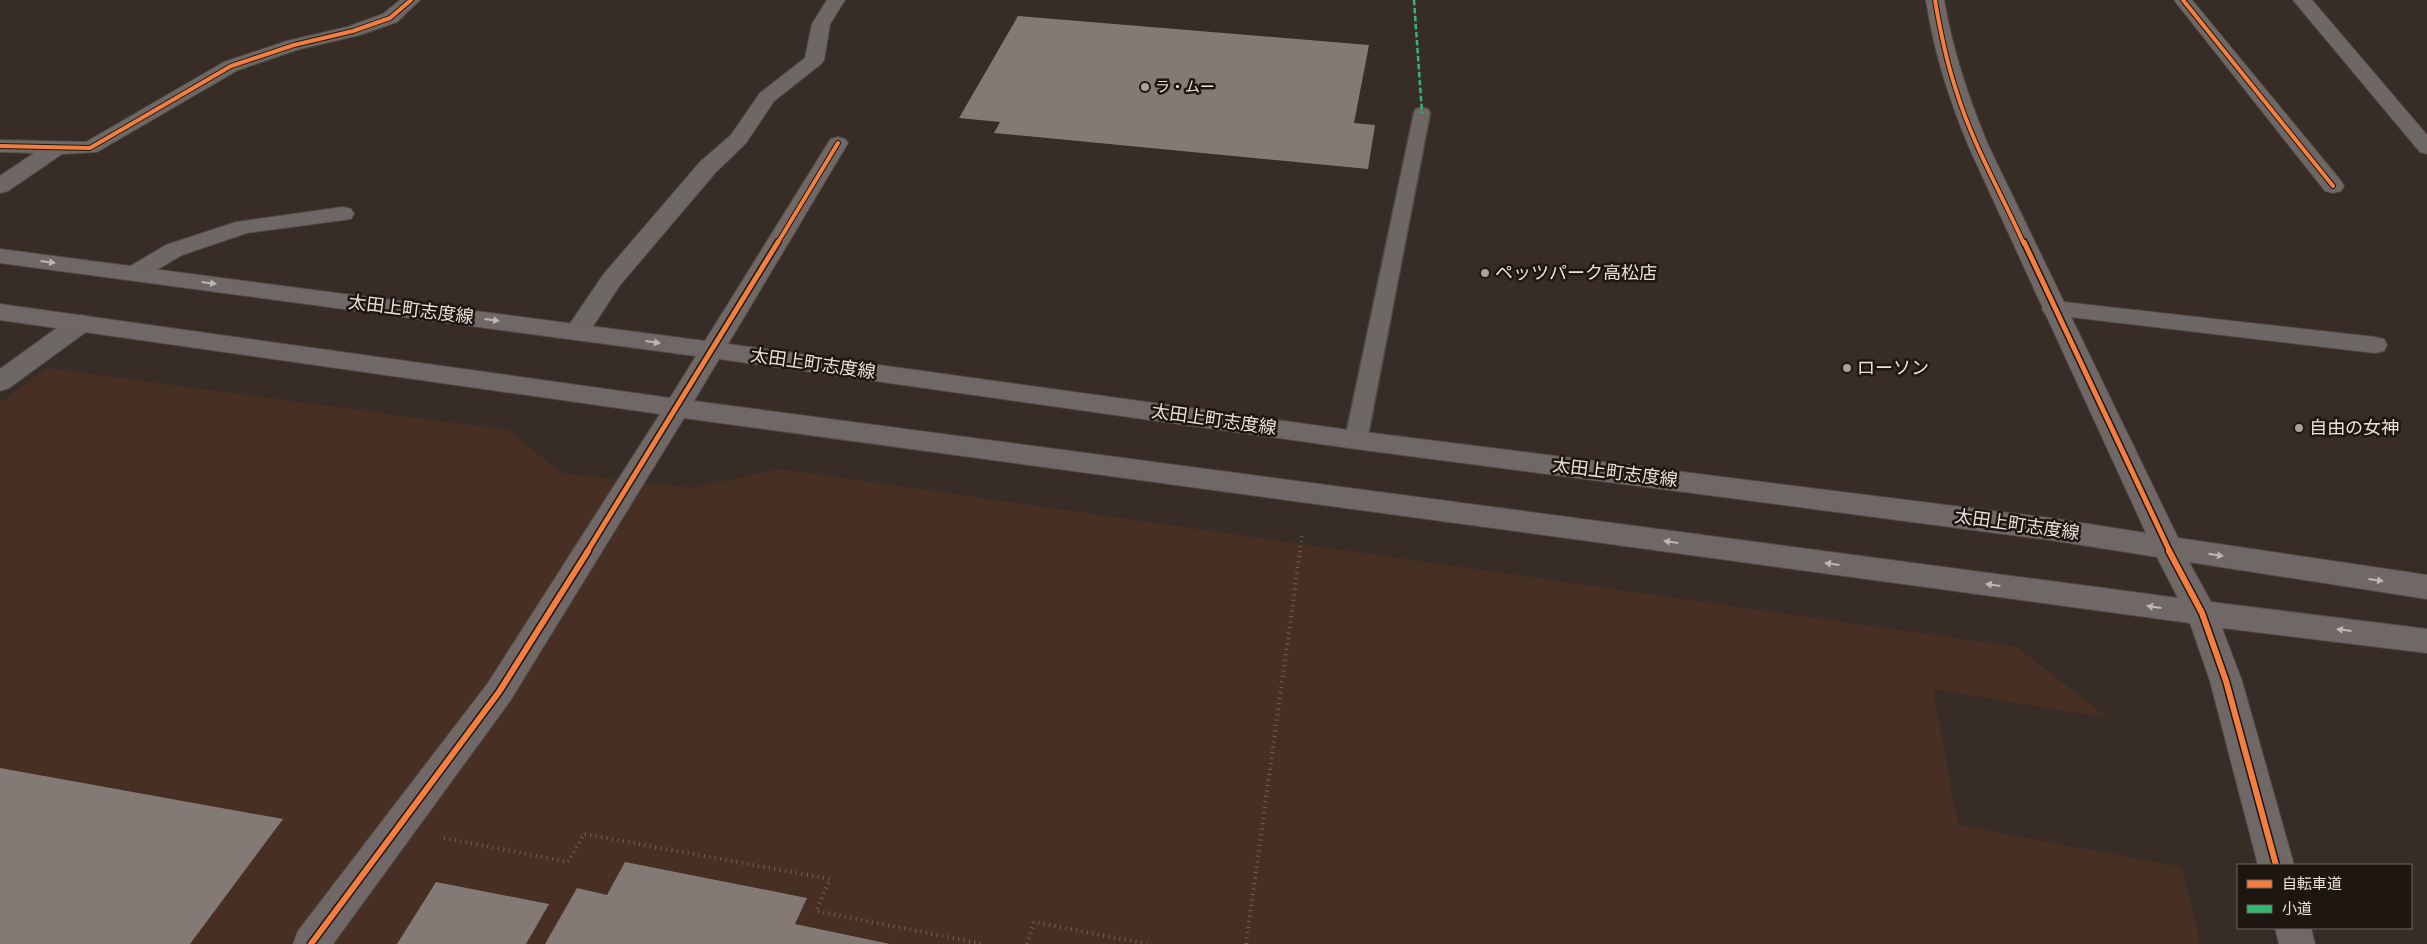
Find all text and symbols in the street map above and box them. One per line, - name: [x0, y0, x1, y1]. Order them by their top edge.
- place label: ラ・ムー: [1155, 78, 1215, 97]
- marker: ラ・ムー: [1139, 81, 1151, 93]
- one-way arrow: [41, 258, 57, 266]
- place label: ペッツパーク高松店: [1495, 263, 1657, 284]
- marker: ペッツパーク高松店: [1479, 267, 1491, 279]
- one-way arrow: [202, 279, 218, 287]
- street label: 太田上町志度線: [347, 292, 475, 328]
- one-way arrow: [484, 316, 500, 324]
- one-way arrow: [645, 338, 661, 346]
- street label: 太田上町志度線: [749, 345, 877, 383]
- place label: ローソン: [1857, 358, 1929, 379]
- marker: ローソン: [1841, 362, 1853, 374]
- street label: 太田上町志度線: [1150, 401, 1278, 439]
- place label: 自由の女神: [2309, 418, 2399, 439]
- marker: 自由の女神: [2293, 422, 2305, 434]
- street label: 太田上町志度線: [1551, 455, 1679, 491]
- street label: 太田上町志度線: [1953, 506, 2081, 544]
- one-way arrow: [1662, 538, 1678, 546]
- one-way arrow: [2208, 552, 2224, 560]
- one-way arrow: [1823, 560, 1839, 568]
- one-way arrow: [2369, 576, 2385, 584]
- one-way arrow: [1984, 581, 2000, 589]
- one-way arrow: [2145, 603, 2161, 611]
- one-way arrow: [2336, 626, 2352, 634]
- legend: [2237, 864, 2412, 929]
- text: 自転車道: [2282, 875, 2342, 894]
- text: 小道: [2282, 900, 2312, 919]

